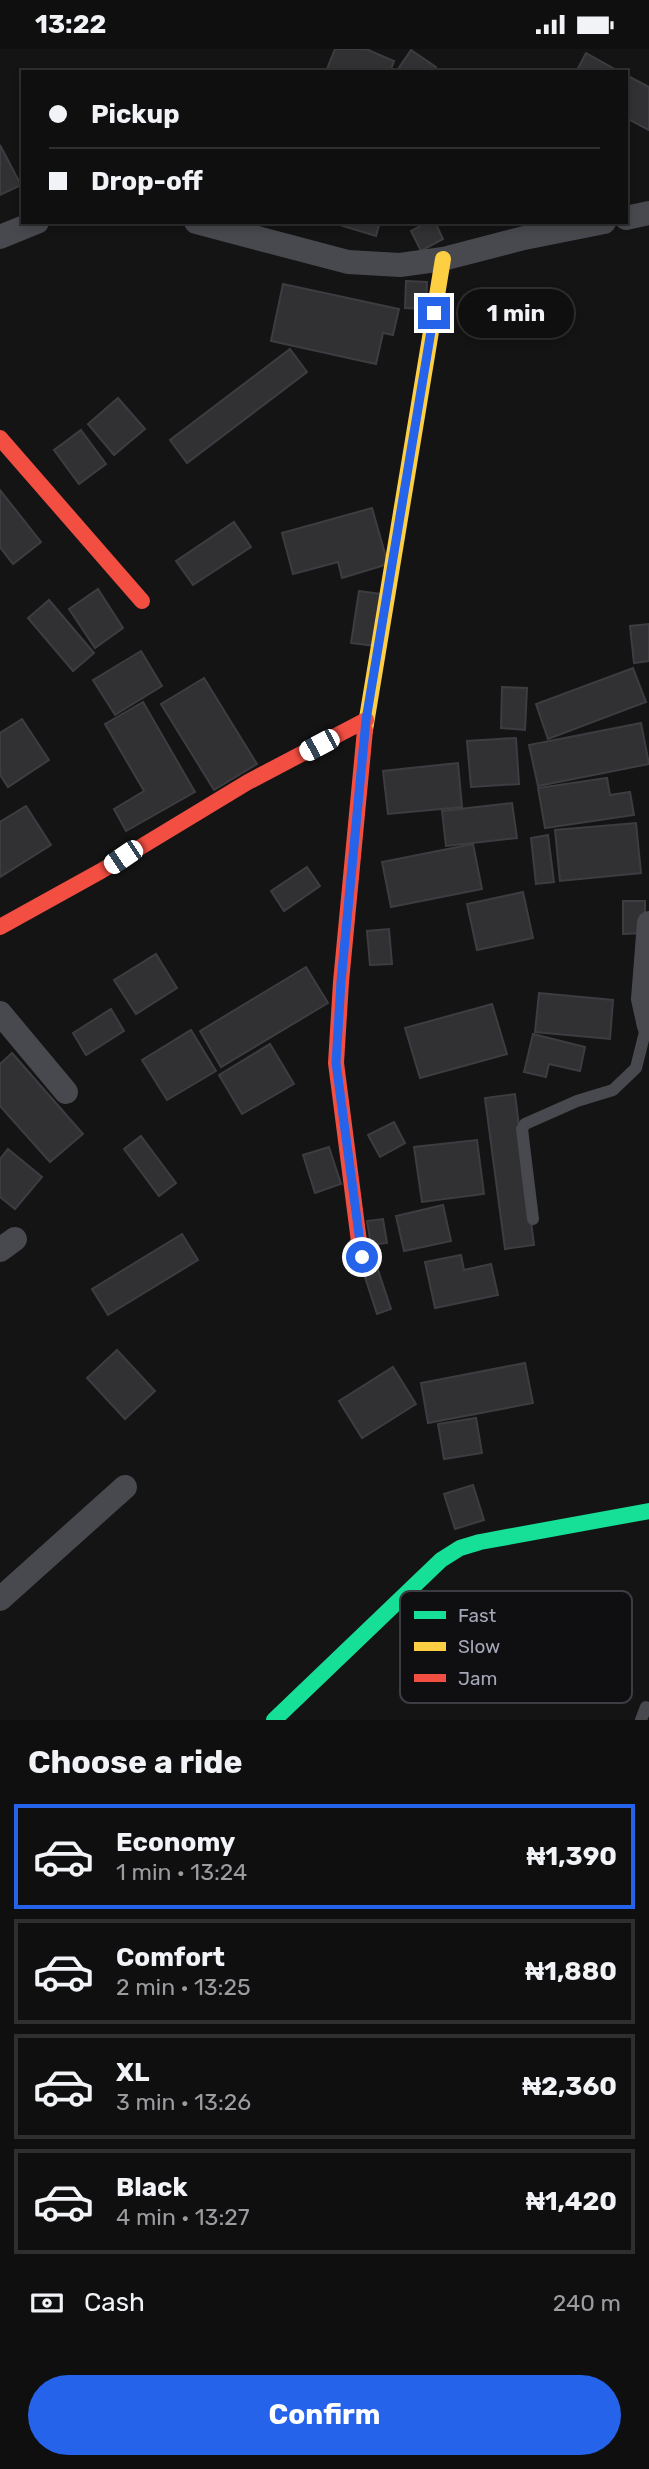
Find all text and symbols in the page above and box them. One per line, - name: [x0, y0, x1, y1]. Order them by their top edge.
- text: 13:22: [35, 9, 106, 40]
- text: Pickup: [91, 99, 180, 130]
- text: Drop-off: [91, 166, 203, 197]
- callout: 1 min: [458, 289, 574, 337]
- route end: [418, 297, 450, 329]
- text: 1 min: [487, 299, 545, 327]
- car: [296, 726, 343, 764]
- car: [100, 837, 147, 877]
- route start: [346, 1241, 378, 1273]
- legend: [400, 1591, 632, 1703]
- text: Fast: [458, 1604, 497, 1627]
- text: Slow: [458, 1635, 500, 1658]
- text: Jam: [458, 1667, 497, 1690]
- text: Choose a ride: [28, 1743, 242, 1781]
- icon: car: [32, 1825, 95, 1888]
- text: Economy: [116, 1827, 235, 1858]
- text: ₦1,390: [527, 1841, 617, 1872]
- text: 1 min · 13:24: [116, 1858, 247, 1886]
- icon: car: [32, 1940, 95, 2003]
- text: Comfort: [116, 1942, 225, 1973]
- text: ₦1,880: [525, 1956, 617, 1987]
- text: 2 min · 13:25: [116, 1973, 251, 2001]
- icon: car: [32, 2055, 95, 2118]
- text: XL: [116, 2057, 149, 2088]
- text: ₦2,360: [522, 2071, 617, 2102]
- text: 3 min · 13:26: [116, 2088, 251, 2116]
- icon: car: [32, 2170, 95, 2233]
- text: Black: [116, 2172, 188, 2203]
- text: ₦1,420: [526, 2186, 617, 2217]
- text: 4 min · 13:27: [116, 2203, 250, 2231]
- icon: cash: [28, 2284, 66, 2322]
- text: Cash: [84, 2287, 145, 2318]
- text: 240 m: [553, 2289, 621, 2317]
- button: Confirm: [28, 2375, 621, 2455]

